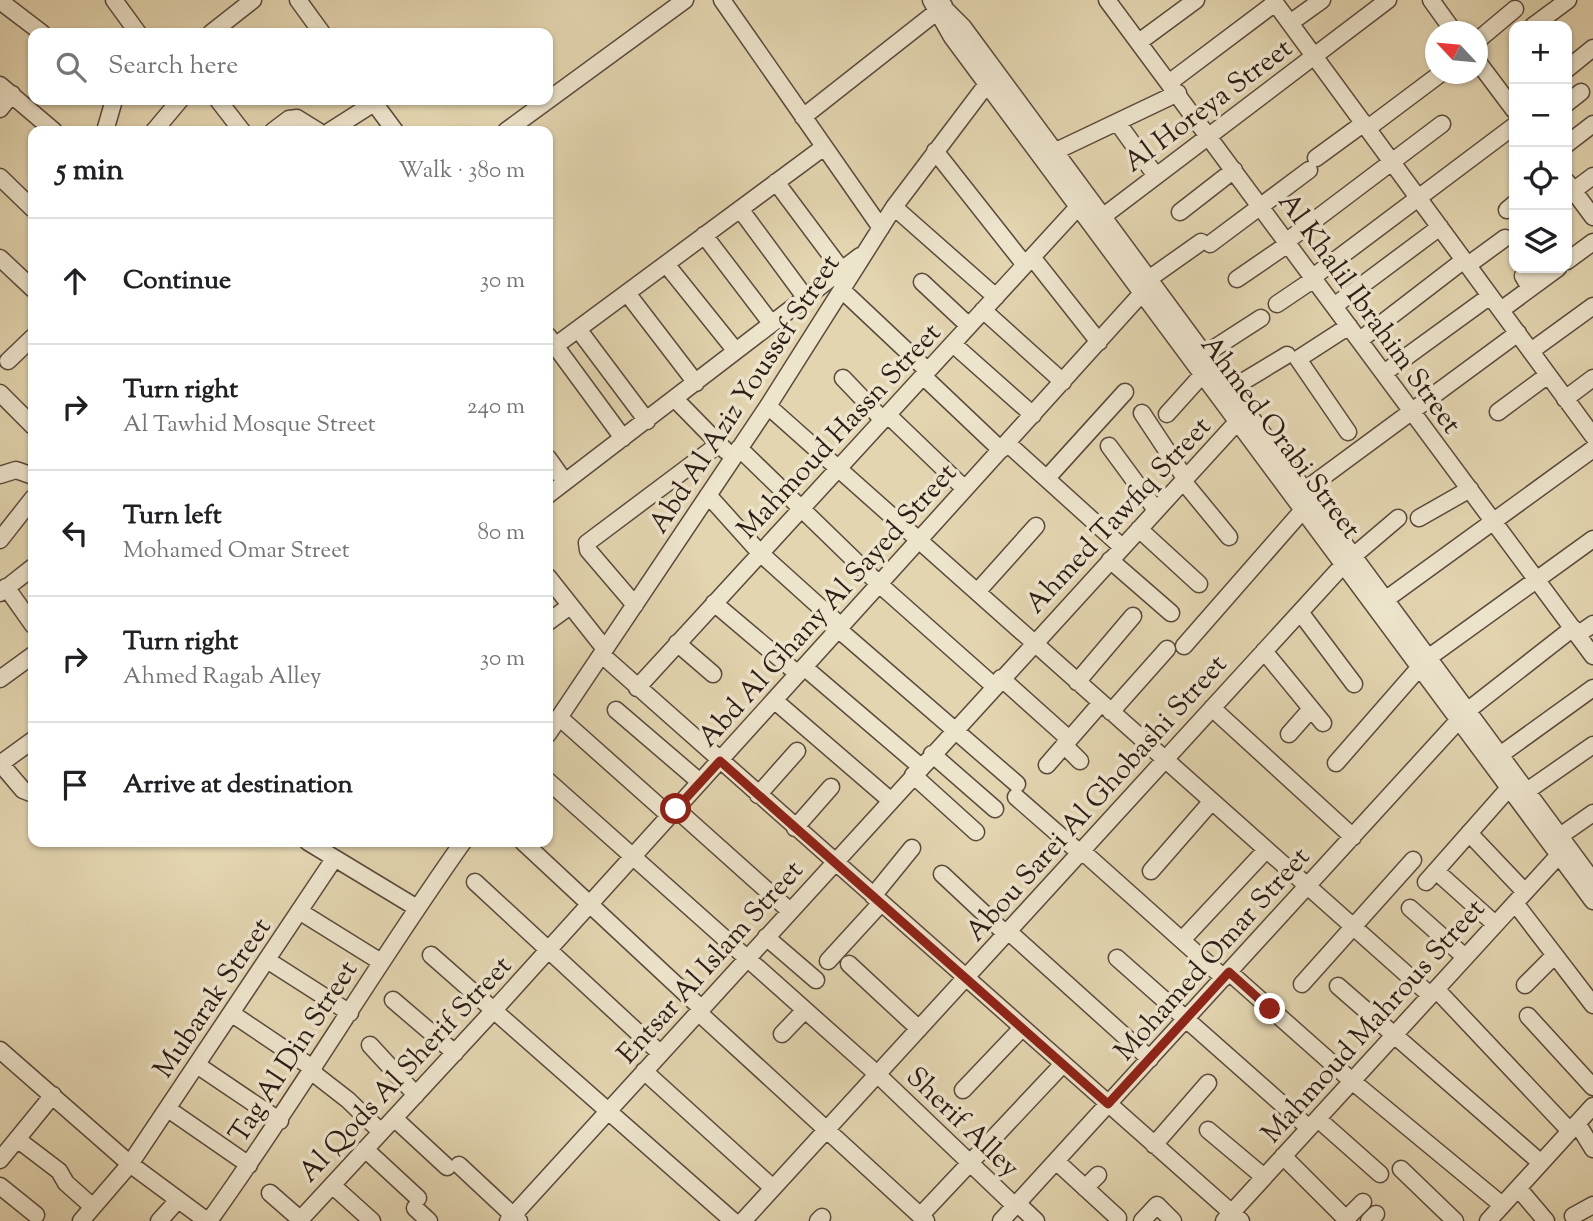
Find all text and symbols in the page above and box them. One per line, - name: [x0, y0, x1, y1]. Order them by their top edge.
- north arrow: [1425, 21, 1488, 84]
- map controls: [1509, 21, 1572, 273]
- button: +: [1509, 21, 1572, 84]
- search box: [28, 28, 553, 105]
- street label: Al Horeya Street: [1116, 29, 1302, 183]
- icon: search: [52, 48, 90, 86]
- text: Search here: [108, 48, 238, 85]
- button: −: [1509, 84, 1572, 147]
- button: locate: [1509, 147, 1572, 210]
- text: 5 min: [56, 150, 124, 193]
- text: Walk · 380 m: [399, 155, 525, 188]
- street label: Al Khalil Ibrahim Street: [1267, 185, 1470, 443]
- button: layers: [1509, 210, 1572, 273]
- street label: Abd Al Aziz Youssef Street: [640, 247, 851, 542]
- icon: ahead: [56, 262, 94, 300]
- text: Continue: [123, 263, 231, 300]
- text: 30 m: [480, 265, 525, 298]
- street label: Mahmoud Hassn Street: [729, 315, 952, 549]
- street label: Ahmed Orabi Street: [1190, 328, 1370, 548]
- text: Turn right: [123, 372, 238, 409]
- icon: right: [56, 388, 94, 426]
- text: 240 m: [467, 391, 525, 424]
- street label: Ahmed Tawfiq Street: [1017, 408, 1222, 624]
- text: Al Tawhid Mosque Street: [123, 409, 376, 442]
- street label: Abd Al Ghany Al Sayed Street: [690, 455, 967, 757]
- text: Turn left: [123, 498, 222, 535]
- icon: left: [56, 514, 94, 552]
- text: 80 m: [477, 517, 525, 550]
- text: Mohamed Omar Street: [123, 535, 350, 568]
- text: Turn right: [123, 624, 238, 661]
- icon: right: [56, 640, 94, 678]
- text: 30 m: [480, 643, 525, 676]
- street label: Abou Sarei Al Ghobashi Street: [957, 646, 1238, 951]
- text: Ahmed Ragab Alley: [123, 661, 322, 694]
- icon: arrive: [56, 766, 94, 804]
- text: Arrive at destination: [123, 767, 353, 804]
- route start: [660, 793, 691, 824]
- street label: Mohamed Omar Street: [1106, 839, 1321, 1071]
- street label: Entsar Al Islam Street: [609, 852, 814, 1074]
- street label: Mahmoud Mahrous Street: [1253, 890, 1495, 1153]
- street label: Mubarak Street: [145, 910, 282, 1087]
- street label: Al Qods Al Sherif Street: [290, 948, 522, 1192]
- street label: Tag Al Din Street: [220, 953, 369, 1152]
- route end: [1254, 993, 1285, 1024]
- street label: Sherif Alley: [896, 1059, 1028, 1188]

